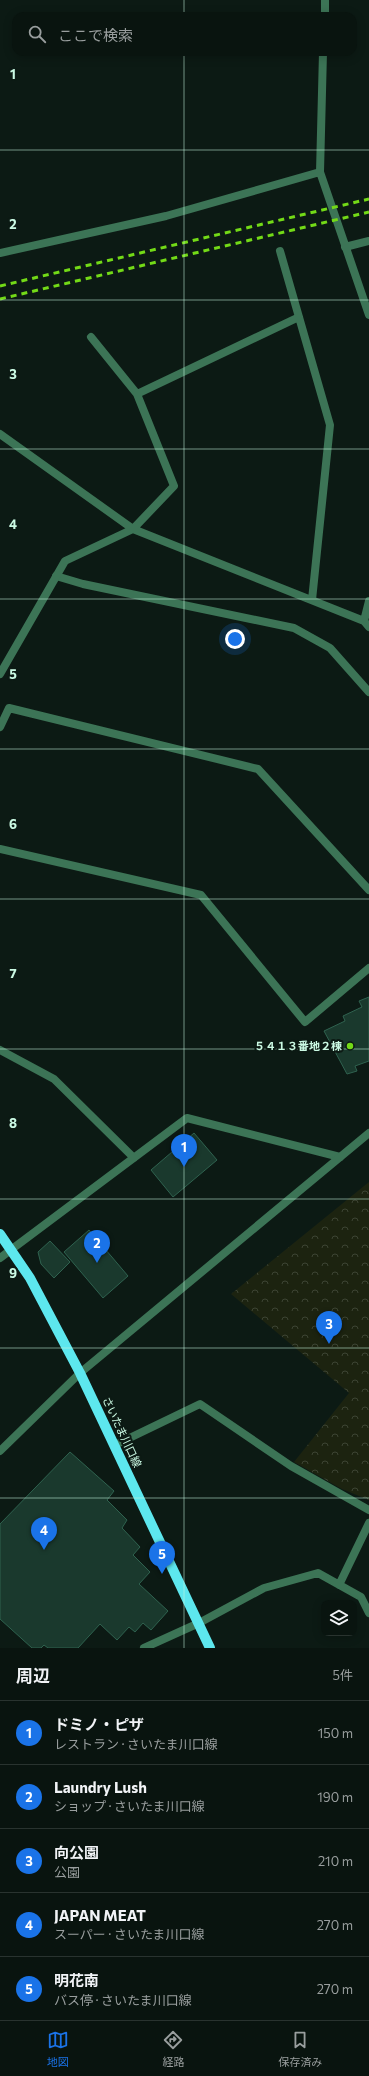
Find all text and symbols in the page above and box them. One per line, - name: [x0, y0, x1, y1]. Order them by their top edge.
- search box: [12, 12, 357, 56]
- icon: search: [26, 23, 48, 45]
- text: ここで検索: [58, 26, 133, 44]
- text: 1: [10, 66, 16, 82]
- text: 2: [9, 216, 17, 232]
- text: 3: [9, 366, 17, 382]
- text: 4: [9, 516, 17, 532]
- your location: [225, 629, 245, 649]
- text: 5: [9, 666, 17, 682]
- text: 6: [9, 816, 17, 832]
- text: 7: [9, 965, 17, 981]
- place label: ５４１３番地２棟: [254, 1039, 342, 1052]
- marker: ５４１３番地２棟: [345, 1041, 355, 1051]
- text: 8: [9, 1115, 17, 1131]
- pin: 1: [171, 1134, 197, 1167]
- pin: 2: [84, 1230, 110, 1263]
- text: 9: [9, 1265, 17, 1281]
- pin: 3: [316, 1311, 342, 1344]
- street label: さいたま川口線: [100, 1394, 145, 1469]
- pin: 4: [31, 1517, 57, 1550]
- pin: 5: [149, 1541, 175, 1574]
- map controls: [321, 1600, 357, 1636]
- button: layers: [321, 1600, 357, 1636]
- text: 周辺: [16, 1665, 50, 1686]
- text: 5件: [333, 1667, 353, 1683]
- text: ドミノ・ピザ: [54, 1715, 144, 1733]
- text: 1: [26, 1725, 32, 1741]
- text: 150 m: [318, 1725, 353, 1741]
- text: レストラン · さいたま川口線: [54, 1736, 218, 1752]
- text: Laundry Lush: [54, 1778, 147, 1796]
- text: 2: [25, 1789, 33, 1805]
- text: 190 m: [317, 1789, 353, 1805]
- text: ショップ · さいたま川口線: [54, 1798, 205, 1814]
- text: 向公園: [54, 1843, 99, 1861]
- text: 3: [25, 1853, 33, 1869]
- text: 210 m: [318, 1853, 353, 1869]
- text: 公園: [54, 1864, 80, 1880]
- text: JAPAN MEAT: [54, 1906, 146, 1924]
- text: 4: [25, 1917, 33, 1933]
- text: 270 m: [317, 1917, 353, 1933]
- text: スーパー · さいたま川口線: [54, 1926, 205, 1942]
- text: 明花南: [54, 1971, 99, 1989]
- text: 5: [25, 1981, 33, 1997]
- text: 270 m: [317, 1981, 353, 1997]
- text: バス停 · さいたま川口線: [54, 1992, 192, 2008]
- tab: 地図: [47, 2029, 69, 2069]
- tab: 経路: [162, 2029, 184, 2069]
- tab: 保存済み: [278, 2029, 322, 2069]

